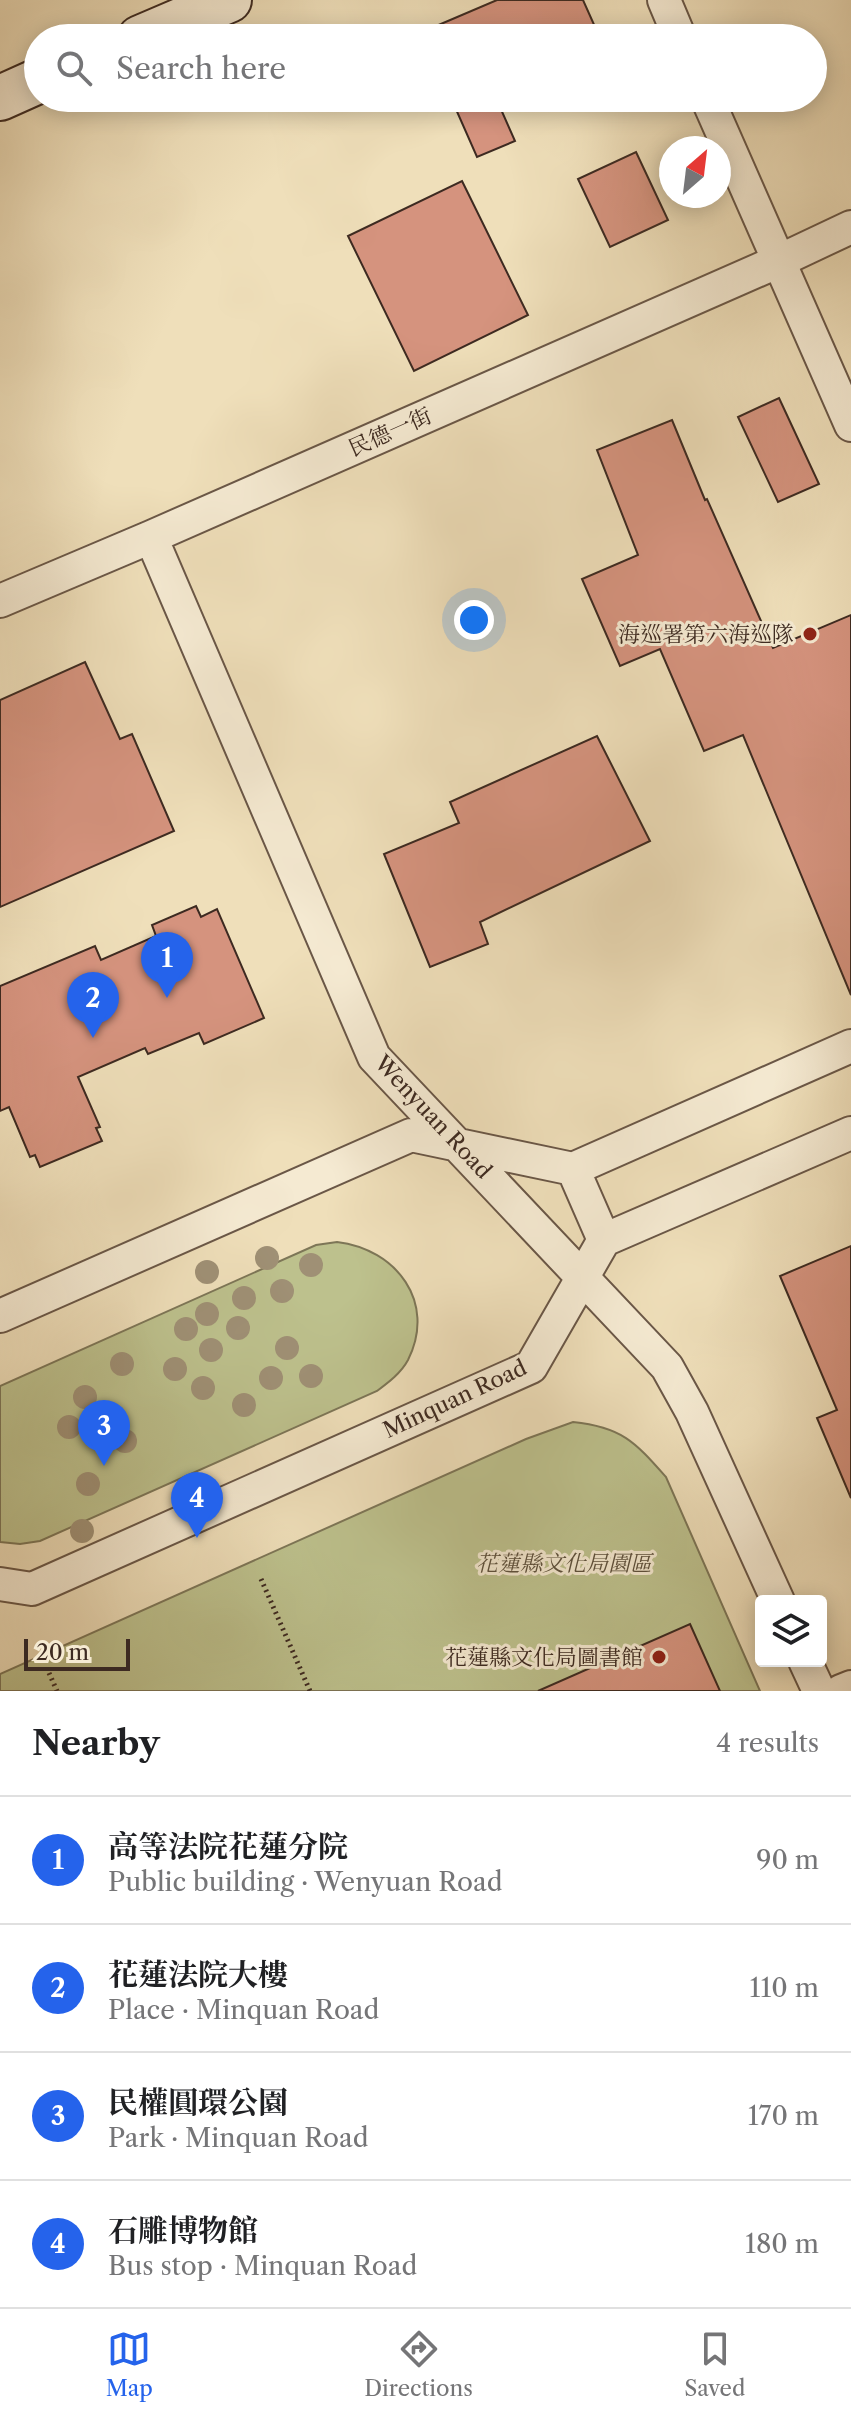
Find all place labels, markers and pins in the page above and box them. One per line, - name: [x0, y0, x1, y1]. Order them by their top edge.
- place label: 海巡署第六海巡隊: [618, 621, 794, 648]
- marker: 海巡署第六海巡隊: [801, 625, 819, 643]
- pin: 1: [141, 932, 193, 998]
- pin: 2: [67, 972, 119, 1038]
- pin: 3: [78, 1400, 130, 1466]
- pin: 4: [171, 1472, 223, 1538]
- place label: 花蓮縣文化局圖書館: [445, 1644, 643, 1671]
- marker: 花蓮縣文化局圖書館: [650, 1648, 668, 1666]

